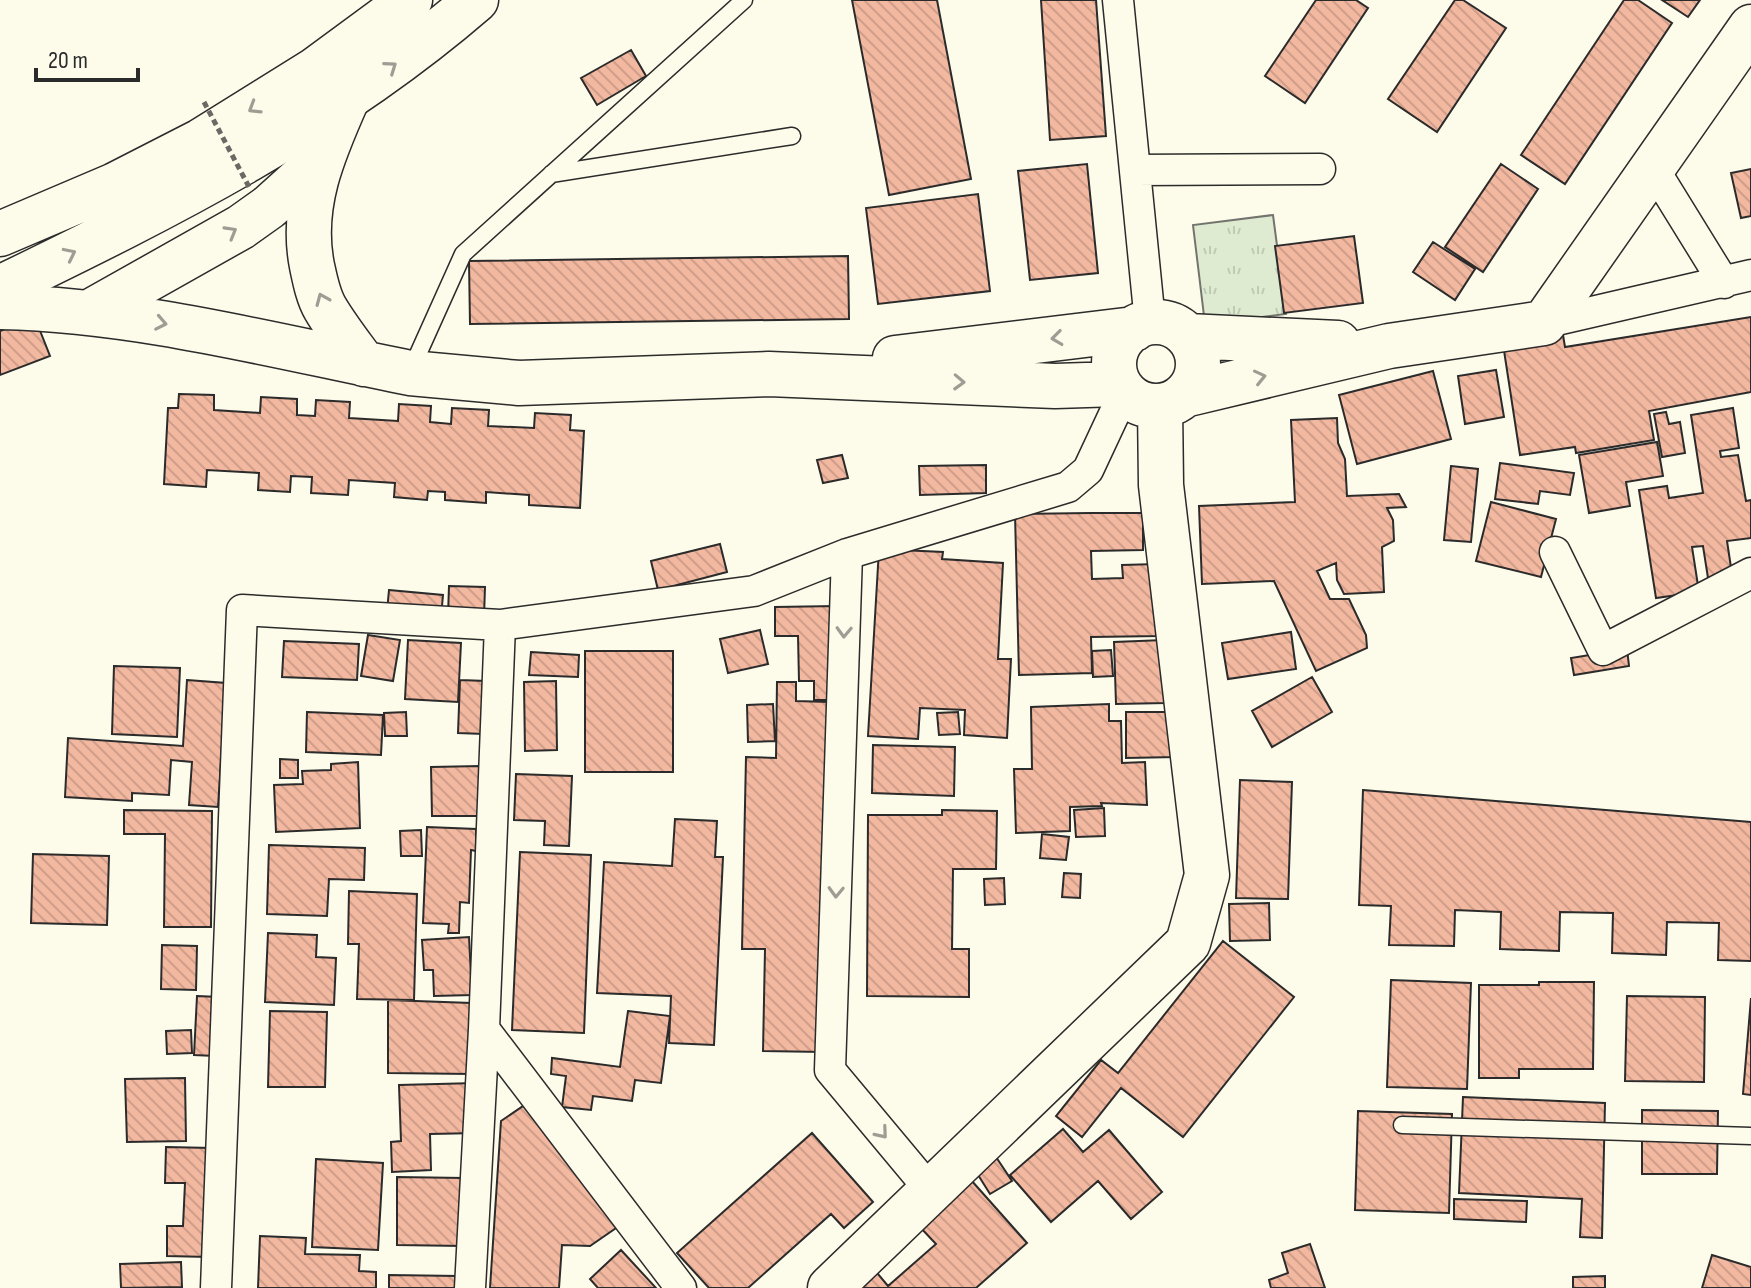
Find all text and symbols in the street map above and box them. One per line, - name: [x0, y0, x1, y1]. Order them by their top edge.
- scale bar: [36, 32, 138, 82]
- text: 20 m: [48, 46, 88, 75]
- one-way arrow: [383, 62, 397, 77]
- one-way arrow: [248, 98, 263, 113]
- one-way arrow: [222, 226, 237, 242]
- one-way arrow: [62, 248, 77, 263]
- one-way arrow: [316, 293, 332, 307]
- one-way arrow: [154, 314, 168, 331]
- one-way arrow: [1050, 329, 1064, 346]
- one-way arrow: [1253, 369, 1266, 386]
- one-way arrow: [953, 373, 966, 390]
- one-way arrow: [836, 626, 853, 639]
- one-way arrow: [827, 886, 844, 899]
- one-way arrow: [872, 1124, 887, 1138]

